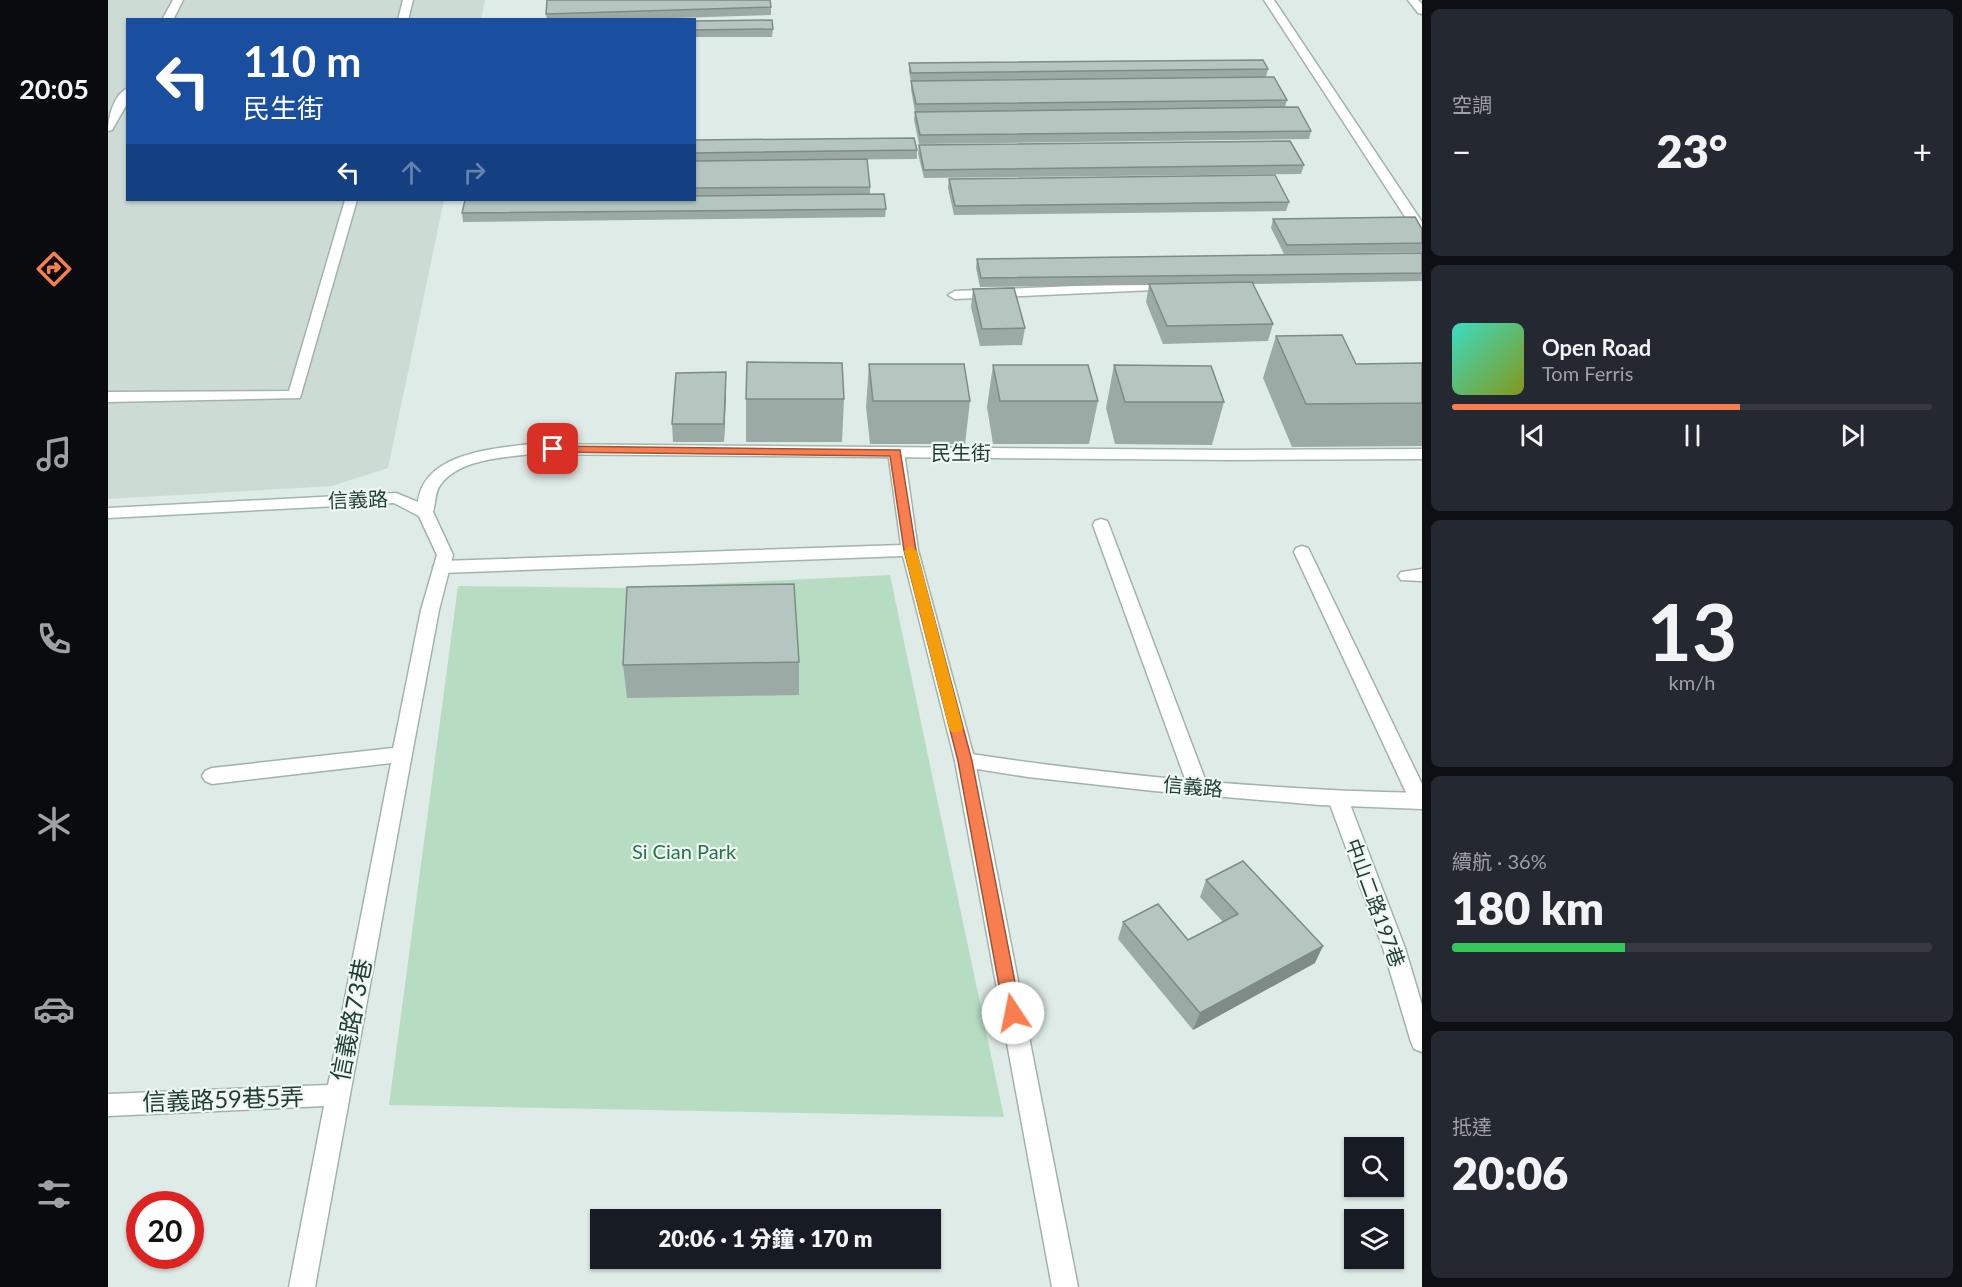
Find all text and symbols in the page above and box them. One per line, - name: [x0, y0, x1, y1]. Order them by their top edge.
- text: 110 m: [243, 36, 361, 86]
- icon: left: [144, 42, 222, 120]
- text: 20:05: [19, 72, 89, 105]
- text: 民生街: [243, 91, 324, 124]
- text: 空調: [1452, 92, 1492, 116]
- text: 23°: [1657, 124, 1727, 178]
- text: −: [1452, 131, 1471, 171]
- text: +: [1913, 131, 1932, 171]
- icon: left: [332, 156, 365, 189]
- icon: ahead: [395, 156, 428, 189]
- icon: right: [458, 156, 491, 189]
- icon: directions: [33, 248, 75, 290]
- text: Open Road: [1542, 334, 1651, 361]
- text: Tom Ferris: [1542, 361, 1633, 385]
- icon: previous: [1516, 419, 1549, 452]
- icon: pause: [1676, 419, 1709, 452]
- icon: next: [1836, 419, 1869, 452]
- pin: [527, 423, 578, 474]
- icon: arrive: [536, 432, 569, 465]
- icon: music: [33, 433, 75, 475]
- street label: 民生街: [931, 440, 991, 464]
- street label: 信義路: [328, 486, 388, 512]
- text: 13: [1647, 584, 1737, 678]
- icon: phone: [33, 618, 75, 660]
- text: km/h: [1669, 670, 1715, 694]
- street label: 信義路: [1162, 771, 1224, 801]
- icon: climate: [33, 803, 75, 845]
- street label: 中山二路197巷: [1342, 835, 1410, 970]
- park label: Si Cian Park: [632, 839, 737, 863]
- text: 續航 · 36%: [1452, 849, 1547, 873]
- text: 180 km: [1452, 881, 1604, 935]
- street label: 信義路73巷: [324, 956, 377, 1083]
- position arrow: [981, 981, 1045, 1045]
- icon: car: [33, 988, 75, 1030]
- street label: 信義路59巷5弄: [142, 1081, 304, 1116]
- text: 抵達: [1452, 1114, 1492, 1138]
- map controls: [1344, 1137, 1404, 1269]
- button: search: [1344, 1137, 1404, 1197]
- text: 20:06: [1452, 1146, 1568, 1200]
- icon: filters: [33, 1173, 75, 1215]
- speed limit sign: 20: [126, 1191, 204, 1269]
- button: layers: [1344, 1209, 1404, 1269]
- text: 20:06 · 1 分鐘 · 170 m: [659, 1225, 872, 1252]

